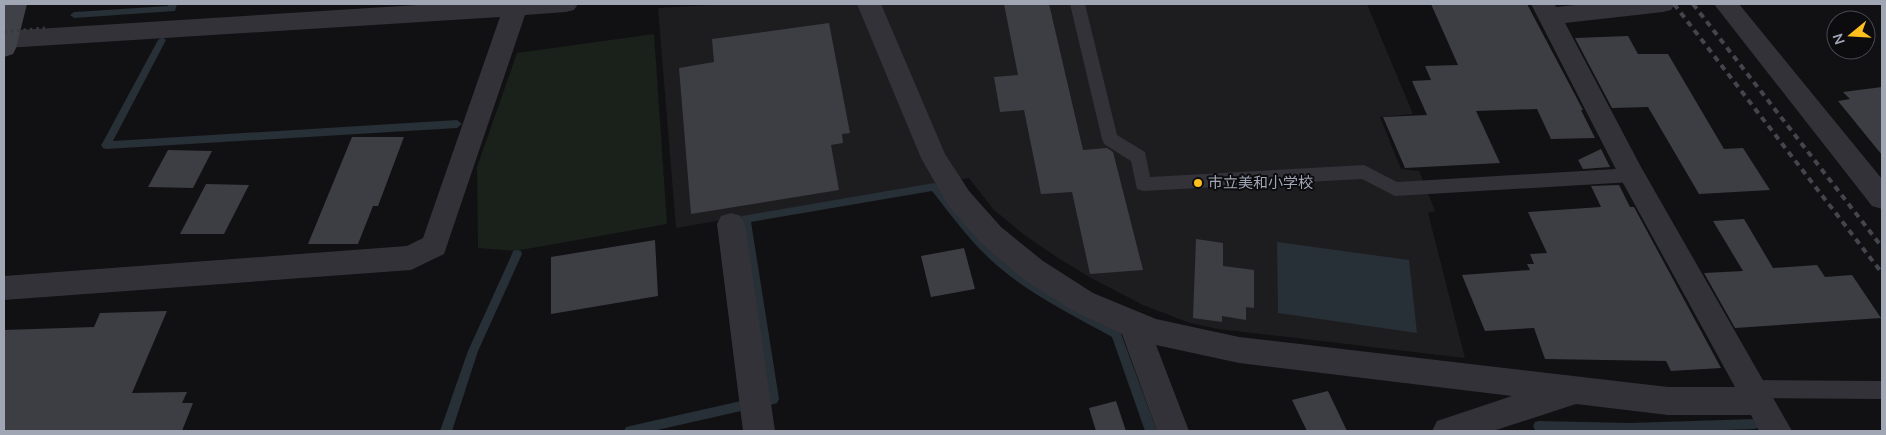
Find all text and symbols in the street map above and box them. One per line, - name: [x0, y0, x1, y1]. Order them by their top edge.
- north arrow: [1826, 10, 1876, 60]
- text: N: [1828, 31, 1849, 47]
- place label: 市立美和小学校: [1208, 173, 1313, 192]
- marker: 市立美和小学校: [1192, 177, 1204, 189]

